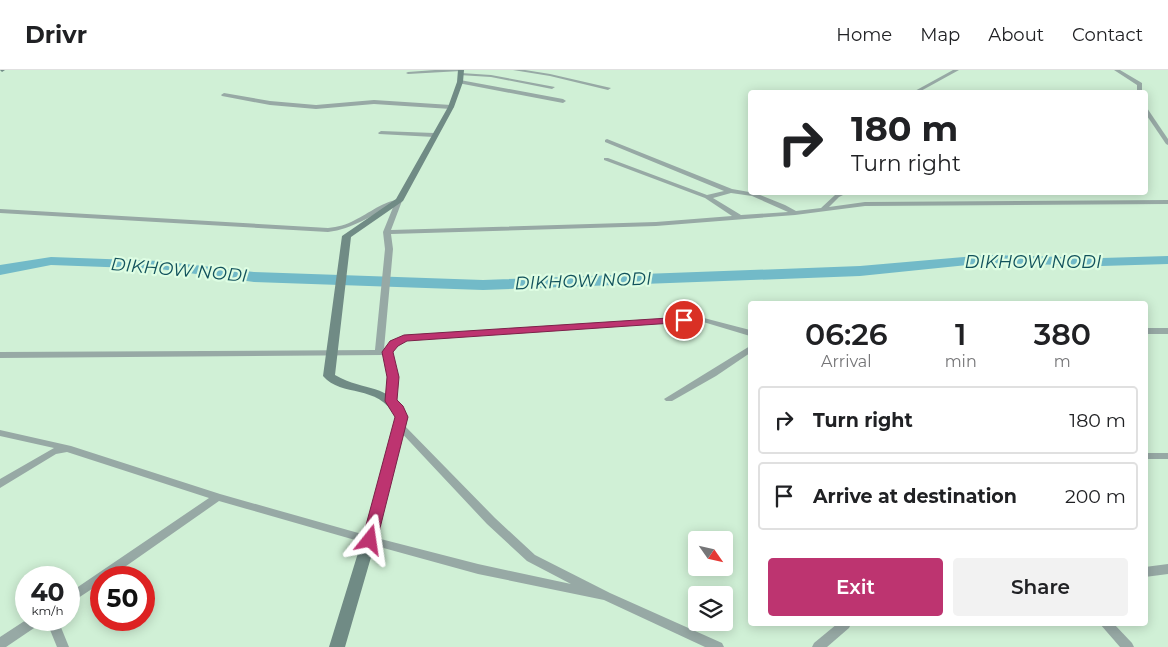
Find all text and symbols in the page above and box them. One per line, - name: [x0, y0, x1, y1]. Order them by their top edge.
- text: Drivr: [25, 20, 87, 49]
- text: Home: [836, 24, 892, 46]
- text: Map: [920, 24, 960, 46]
- text: About: [988, 24, 1044, 46]
- text: Contact: [1072, 24, 1143, 46]
- text: 180 m: [851, 107, 958, 150]
- icon: right: [768, 110, 833, 175]
- text: Turn right: [851, 150, 961, 177]
- water label: DIKHOW NODI: [965, 251, 1101, 273]
- water label: DIKHOW NODI: [110, 253, 248, 287]
- water label: DIKHOW NODI: [514, 268, 652, 294]
- pin: [663, 299, 705, 341]
- icon: arrive: [670, 306, 698, 334]
- text: 06:26: [805, 316, 888, 353]
- text: 1: [955, 316, 966, 353]
- text: 380: [1034, 316, 1091, 353]
- text: Arrival: [821, 352, 872, 371]
- text: min: [945, 352, 977, 371]
- text: m: [1054, 352, 1071, 371]
- icon: right: [770, 406, 798, 434]
- text: Turn right: [813, 409, 913, 432]
- text: 180 m: [1069, 409, 1126, 432]
- icon: arrive: [770, 482, 798, 510]
- text: Arrive at destination: [813, 485, 1017, 508]
- text: 200 m: [1065, 485, 1126, 508]
- position arrow: [343, 513, 395, 565]
- north arrow: [688, 531, 732, 576]
- map controls: [688, 531, 733, 631]
- button: Exit: [768, 558, 943, 616]
- button: Share: [953, 558, 1128, 616]
- speed limit sign: 50: [90, 566, 155, 631]
- text: 40: [30, 577, 65, 607]
- button: layers: [688, 586, 733, 631]
- text: km/h: [31, 603, 64, 618]

